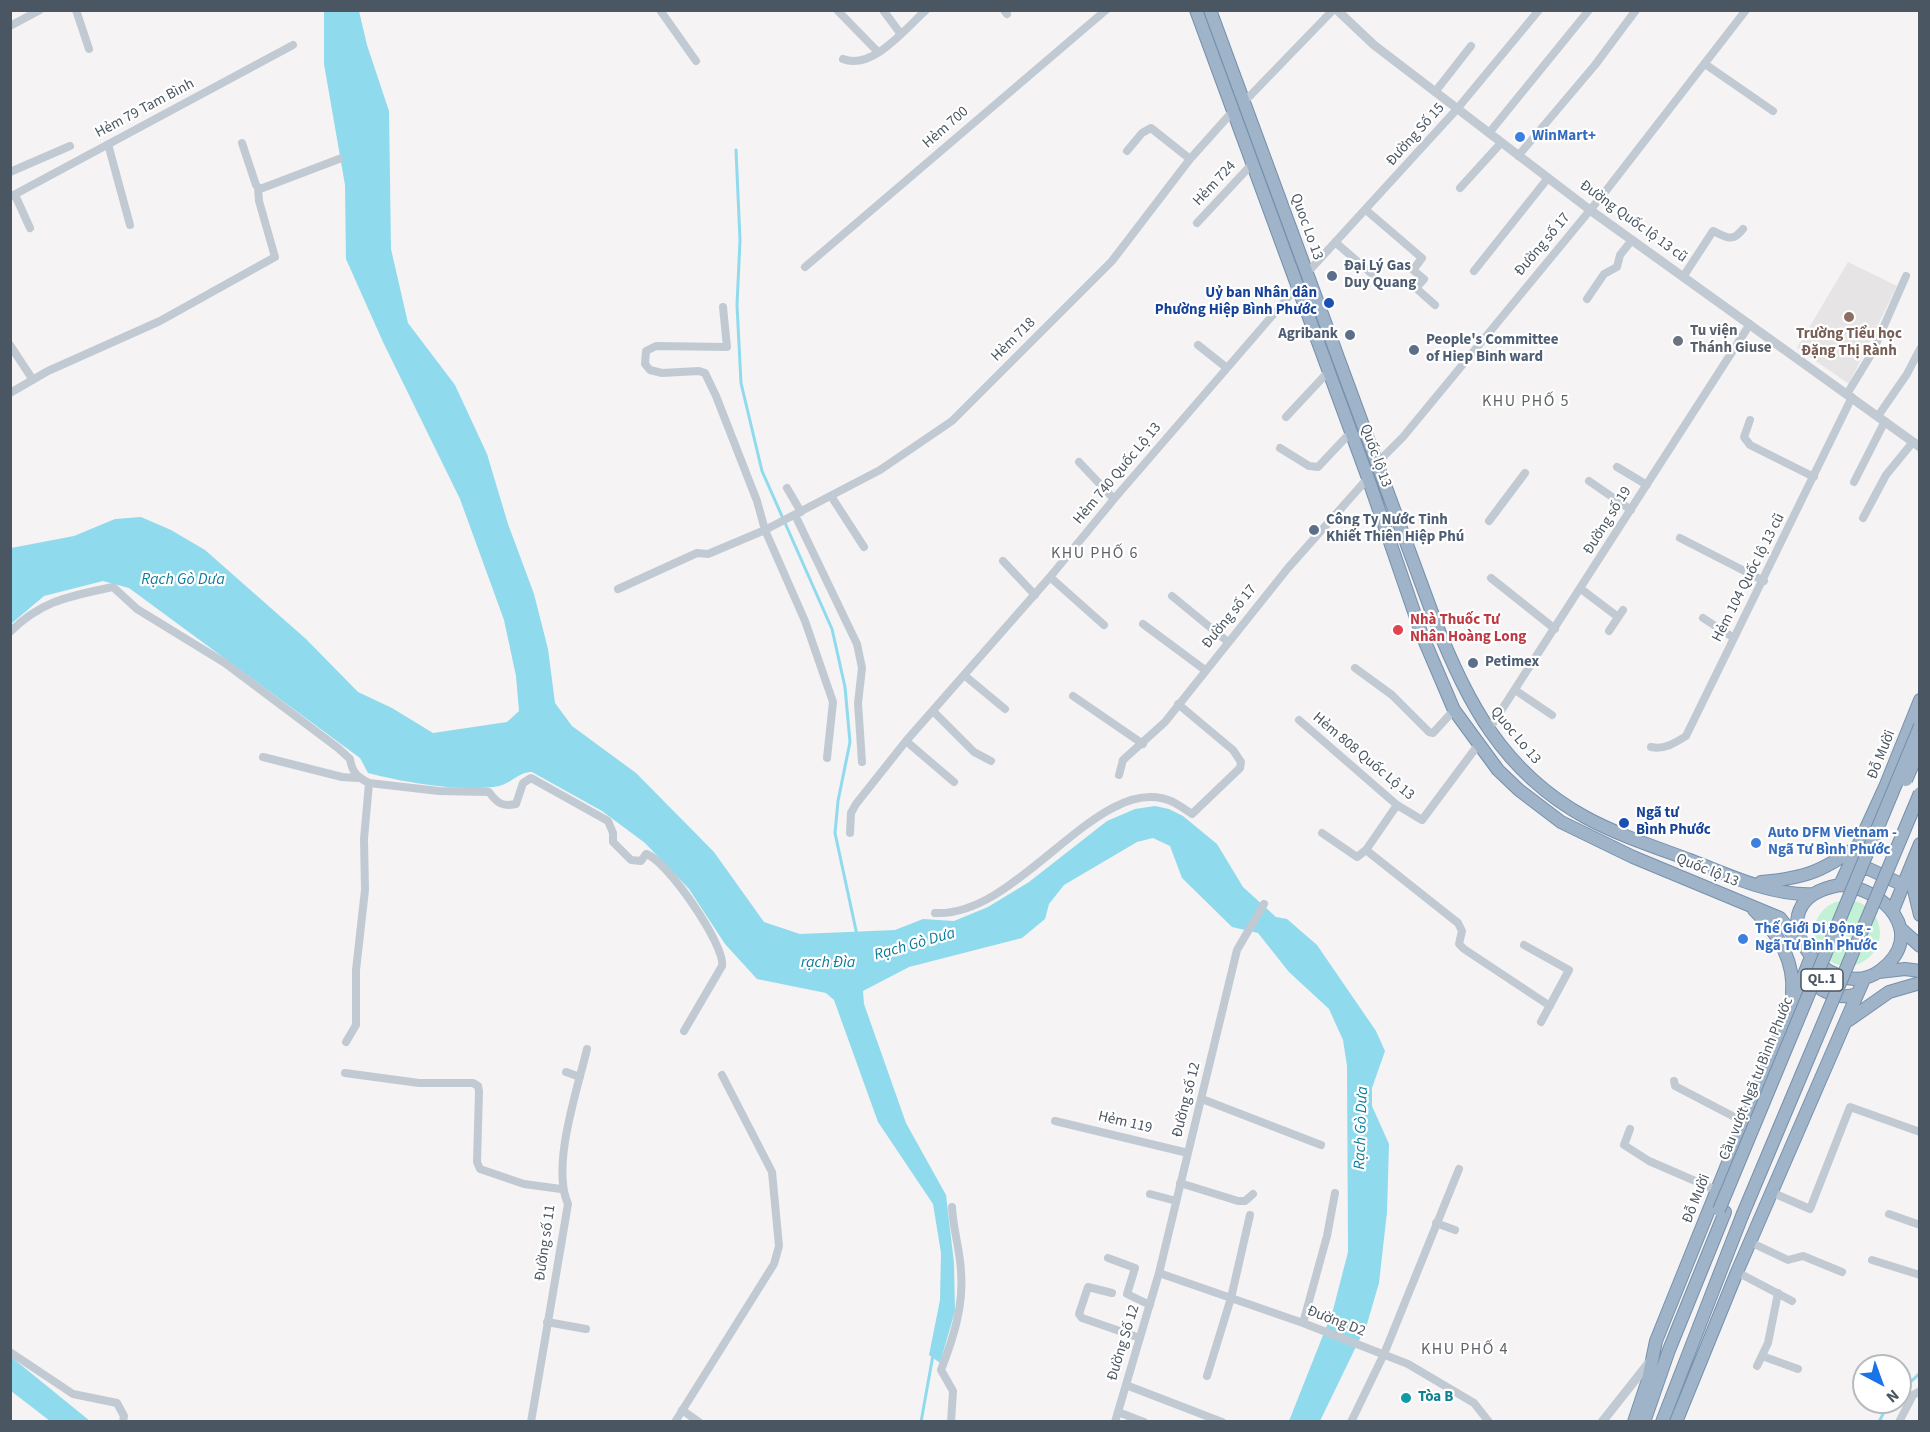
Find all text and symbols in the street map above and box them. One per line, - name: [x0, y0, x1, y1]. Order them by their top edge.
- street label: Hẻm 79 Tam Bình: [92, 75, 198, 143]
- street label: Đường Số 15: [1383, 100, 1449, 170]
- street label: Hẻm 700: [919, 103, 973, 153]
- place label: WinMart+: [1532, 128, 1596, 146]
- marker: WinMart+: [1513, 130, 1527, 144]
- street label: Hẻm 724: [1190, 158, 1240, 210]
- street label: Đường Quốc lộ 13 cũ: [1576, 177, 1690, 267]
- street label: Quoc Lo 13: [1286, 191, 1326, 263]
- street label: Đường số 17: [1511, 210, 1575, 280]
- place label: Đại Lý Gas Duy Quang: [1344, 258, 1416, 293]
- marker: Đại Lý Gas Duy Quang: [1325, 269, 1339, 283]
- place label: Uỷ ban Nhân dân Phường Hiệp Bình Phước: [1155, 285, 1317, 320]
- marker: Uỷ ban Nhân dân Phường Hiệp Bình Phước: [1322, 296, 1336, 310]
- marker: Trường Tiểu học Đặng Thị Rành: [1842, 310, 1856, 324]
- street label: Hẻm 718: [988, 314, 1040, 366]
- place label: Tu viện Thánh Giuse: [1690, 323, 1772, 358]
- place label: Agribank: [1278, 326, 1338, 344]
- place label: Trường Tiểu học Đặng Thị Rành: [1796, 326, 1902, 361]
- marker: Agribank: [1343, 328, 1357, 342]
- place label: People's Committee of Hiep Binh ward: [1426, 332, 1559, 367]
- marker: Tu viện Thánh Giuse: [1671, 334, 1685, 348]
- marker: People's Committee of Hiep Binh ward: [1407, 343, 1421, 357]
- district label: KHU PHỐ 5: [1482, 392, 1570, 412]
- street label: Hẻm 740 Quốc Lộ 13: [1070, 419, 1166, 529]
- street label: Quốc lộ 13: [1355, 422, 1395, 490]
- street label: Đường số 19: [1580, 484, 1636, 558]
- street label: Hẻm 104 Quốc lộ 13 cũ: [1709, 511, 1789, 645]
- place label: Công Ty Nước Tinh Khiết Thiên Hiệp Phú: [1326, 512, 1464, 547]
- marker: Công Ty Nước Tinh Khiết Thiên Hiệp Phú: [1307, 523, 1321, 537]
- district label: KHU PHỐ 6: [1051, 544, 1139, 564]
- water label: Rạch Gò Dưa: [141, 570, 225, 590]
- street label: Đường số 17: [1199, 581, 1261, 653]
- place label: Nhà Thuốc Tư Nhân Hoàng Long: [1410, 612, 1526, 647]
- marker: Nhà Thuốc Tư Nhân Hoàng Long: [1391, 623, 1405, 637]
- place label: Petimex: [1485, 654, 1539, 672]
- marker: Petimex: [1466, 656, 1480, 670]
- street label: Quoc Lo 13: [1486, 704, 1544, 768]
- street label: Hẻm 808 Quốc Lộ 13: [1308, 709, 1418, 805]
- street label: Đỗ Mười: [1864, 728, 1900, 782]
- place label: Ngã tư Bình Phước: [1636, 805, 1711, 840]
- marker: Ngã tư Bình Phước: [1617, 816, 1631, 830]
- place label: Auto DFM Vietnam - Ngã Tư Bình Phước: [1768, 825, 1897, 860]
- marker: Auto DFM Vietnam - Ngã Tư Bình Phước: [1749, 836, 1763, 850]
- street label: Quốc lộ 13: [1673, 850, 1741, 892]
- place label: Thế Giới Di Động - Ngã Tư Bình Phước: [1755, 921, 1878, 956]
- water label: Rạch Gò Dưa: [872, 924, 958, 966]
- marker: Thế Giới Di Động - Ngã Tư Bình Phước: [1736, 932, 1750, 946]
- water label: rạch Đìa: [801, 953, 855, 973]
- road number: QL.1: [1801, 969, 1843, 991]
- street label: Cầu vượt Ngã tư Bình Phước: [1716, 995, 1798, 1163]
- street label: Đường số 12: [1169, 1061, 1205, 1139]
- water label: Rạch Gò Dưa: [1351, 1086, 1373, 1170]
- street label: Hẻm 119: [1096, 1108, 1154, 1138]
- street label: Đỗ Mười: [1679, 1172, 1715, 1226]
- street label: Đường số 11: [532, 1204, 560, 1282]
- street label: Đường Số 12: [1104, 1303, 1144, 1383]
- street label: Đường D2: [1304, 1303, 1368, 1341]
- district label: KHU PHỐ 4: [1421, 1340, 1509, 1360]
- north arrow: [1852, 1354, 1912, 1414]
- text: N: [1881, 1384, 1904, 1408]
- place label: Tòa B: [1418, 1389, 1453, 1407]
- marker: Tòa B: [1399, 1391, 1413, 1405]

